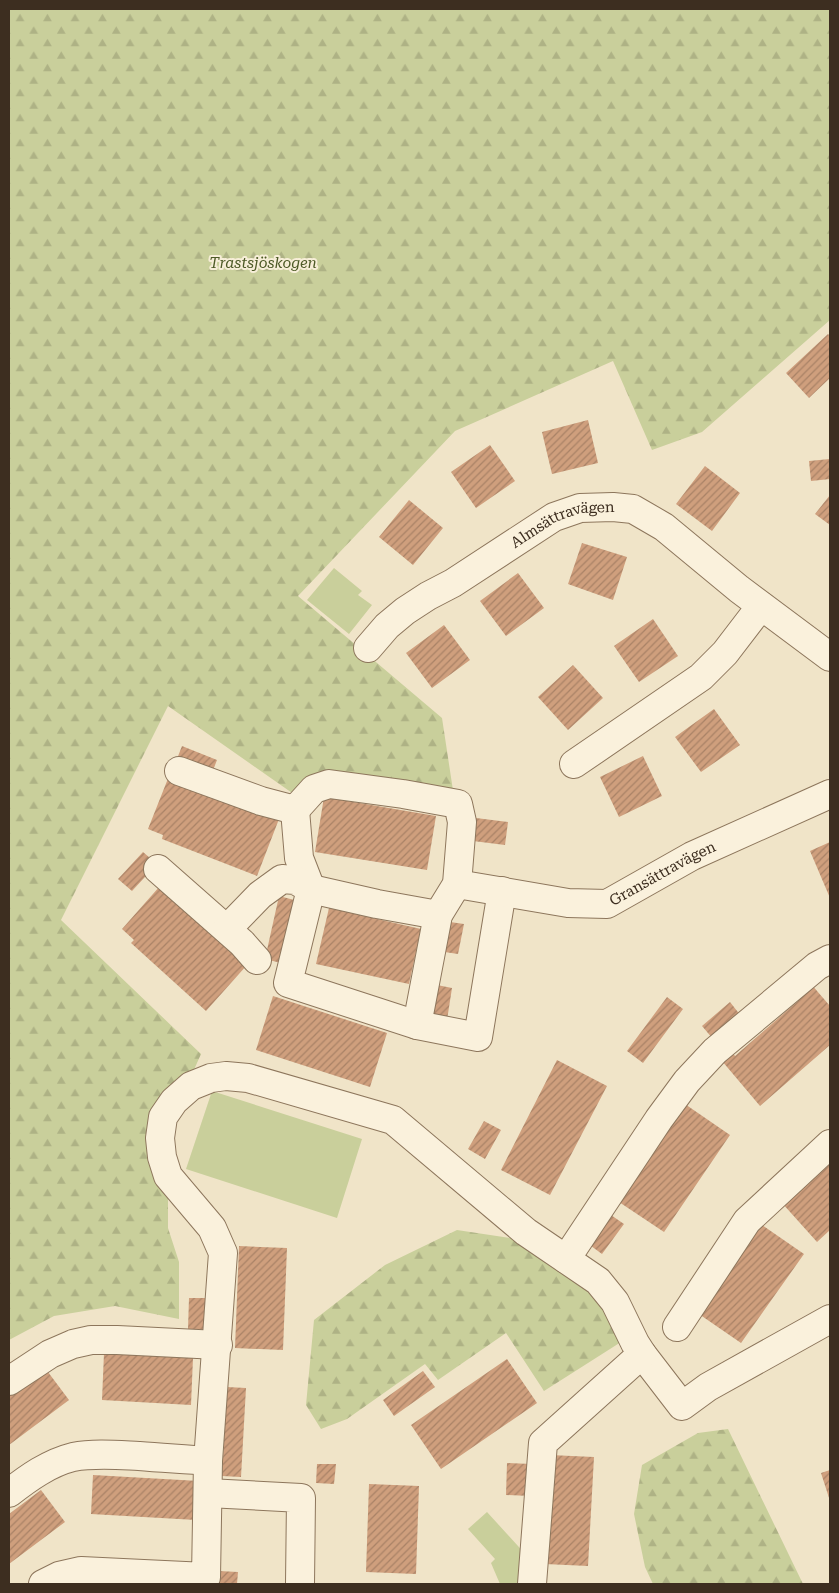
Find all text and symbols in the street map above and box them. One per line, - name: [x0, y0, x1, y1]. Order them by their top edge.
- park label: Trastsjöskogen: [209, 254, 317, 272]
- street label: Almsättravägen: [507, 498, 615, 552]
- street label: Gransättravägen: [606, 837, 719, 910]

